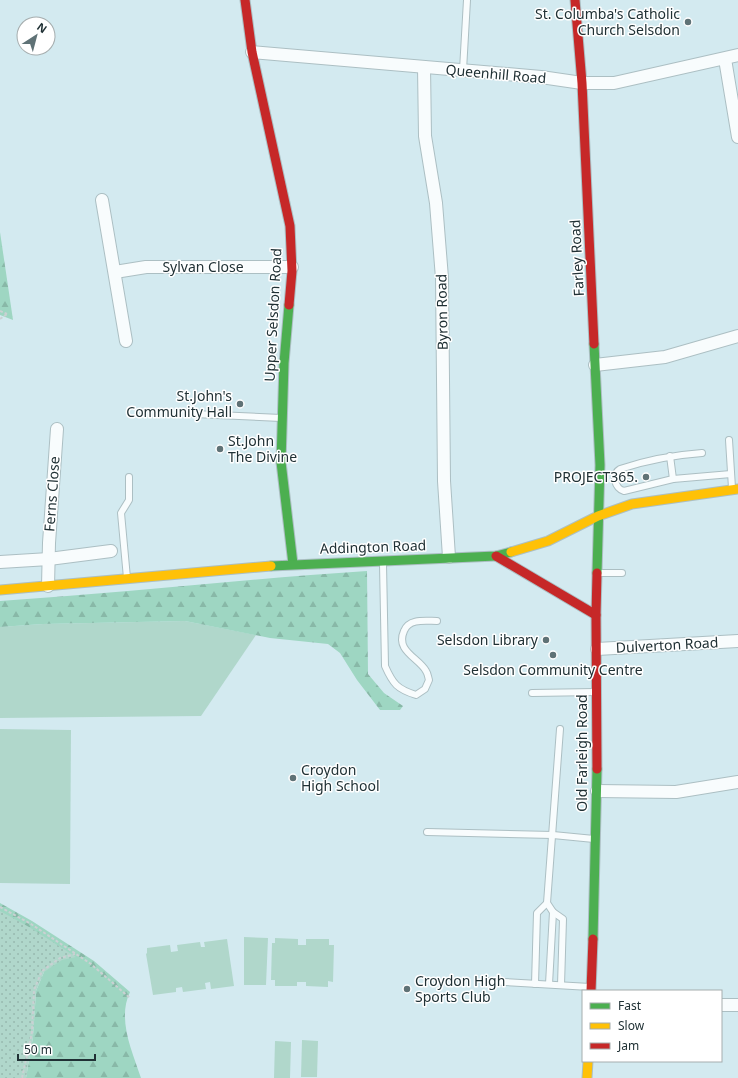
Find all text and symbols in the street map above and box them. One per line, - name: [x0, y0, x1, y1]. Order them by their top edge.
- place label: St. Columba's Catholic Church Selsdon: [535, 4, 680, 39]
- north arrow: [16, 16, 56, 56]
- marker: St. Columba's Catholic Church Selsdon: [683, 17, 693, 27]
- text: N: [34, 19, 50, 36]
- street label: Queenhill Road: [445, 60, 547, 87]
- street label: Farley Road: [565, 219, 588, 297]
- street label: Upper Selsdon Road: [260, 248, 285, 382]
- street label: Sylvan Close: [162, 257, 244, 276]
- street label: Byron Road: [431, 274, 452, 350]
- place label: St.John's Community Hall: [126, 386, 232, 421]
- marker: St.John's Community Hall: [235, 399, 245, 409]
- place label: St.John The Divine: [228, 431, 297, 466]
- marker: St.John The Divine: [215, 444, 225, 454]
- street label: Ferns Close: [39, 456, 64, 532]
- place label: PROJECT365.: [554, 467, 638, 486]
- marker: PROJECT365.: [641, 472, 651, 482]
- street label: Addington Road: [319, 535, 427, 558]
- place label: Selsdon Library: [437, 630, 539, 649]
- street label: Dulverton Road: [615, 632, 719, 657]
- marker: Selsdon Library: [541, 635, 551, 645]
- marker: Selsdon Community Centre: [548, 650, 558, 660]
- place label: Selsdon Community Centre: [463, 660, 643, 679]
- street label: Old Farleigh Road: [572, 694, 591, 812]
- place label: Croydon High School: [301, 760, 380, 795]
- marker: Croydon High School: [288, 773, 298, 783]
- place label: Croydon High Sports Club: [415, 971, 505, 1006]
- marker: Croydon High Sports Club: [402, 984, 412, 994]
- legend: [582, 990, 722, 1062]
- text: Fast: [618, 997, 642, 1014]
- text: Slow: [618, 1017, 645, 1034]
- scale bar: [18, 1036, 95, 1062]
- text: Jam: [617, 1037, 639, 1054]
- text: 50 m: [24, 1041, 52, 1058]

